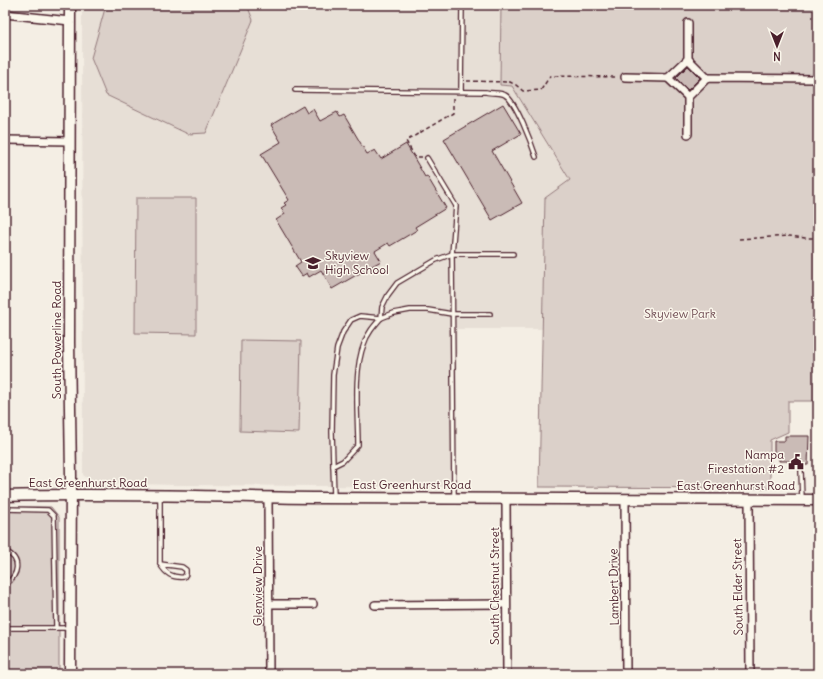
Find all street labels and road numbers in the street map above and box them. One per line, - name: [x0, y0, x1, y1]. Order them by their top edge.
- street label: South Powerline Road: [49, 281, 64, 399]
- street label: East Greenhurst Road: [29, 475, 147, 490]
- street label: East Greenhurst Road: [353, 477, 471, 492]
- street label: East Greenhurst Road: [677, 478, 795, 493]
- street label: South Chestnut Street: [487, 527, 502, 645]
- street label: South Elder Street: [729, 538, 746, 636]
- street label: Glenview Drive: [250, 546, 265, 626]
- street label: Lambert Drive: [605, 548, 622, 626]

